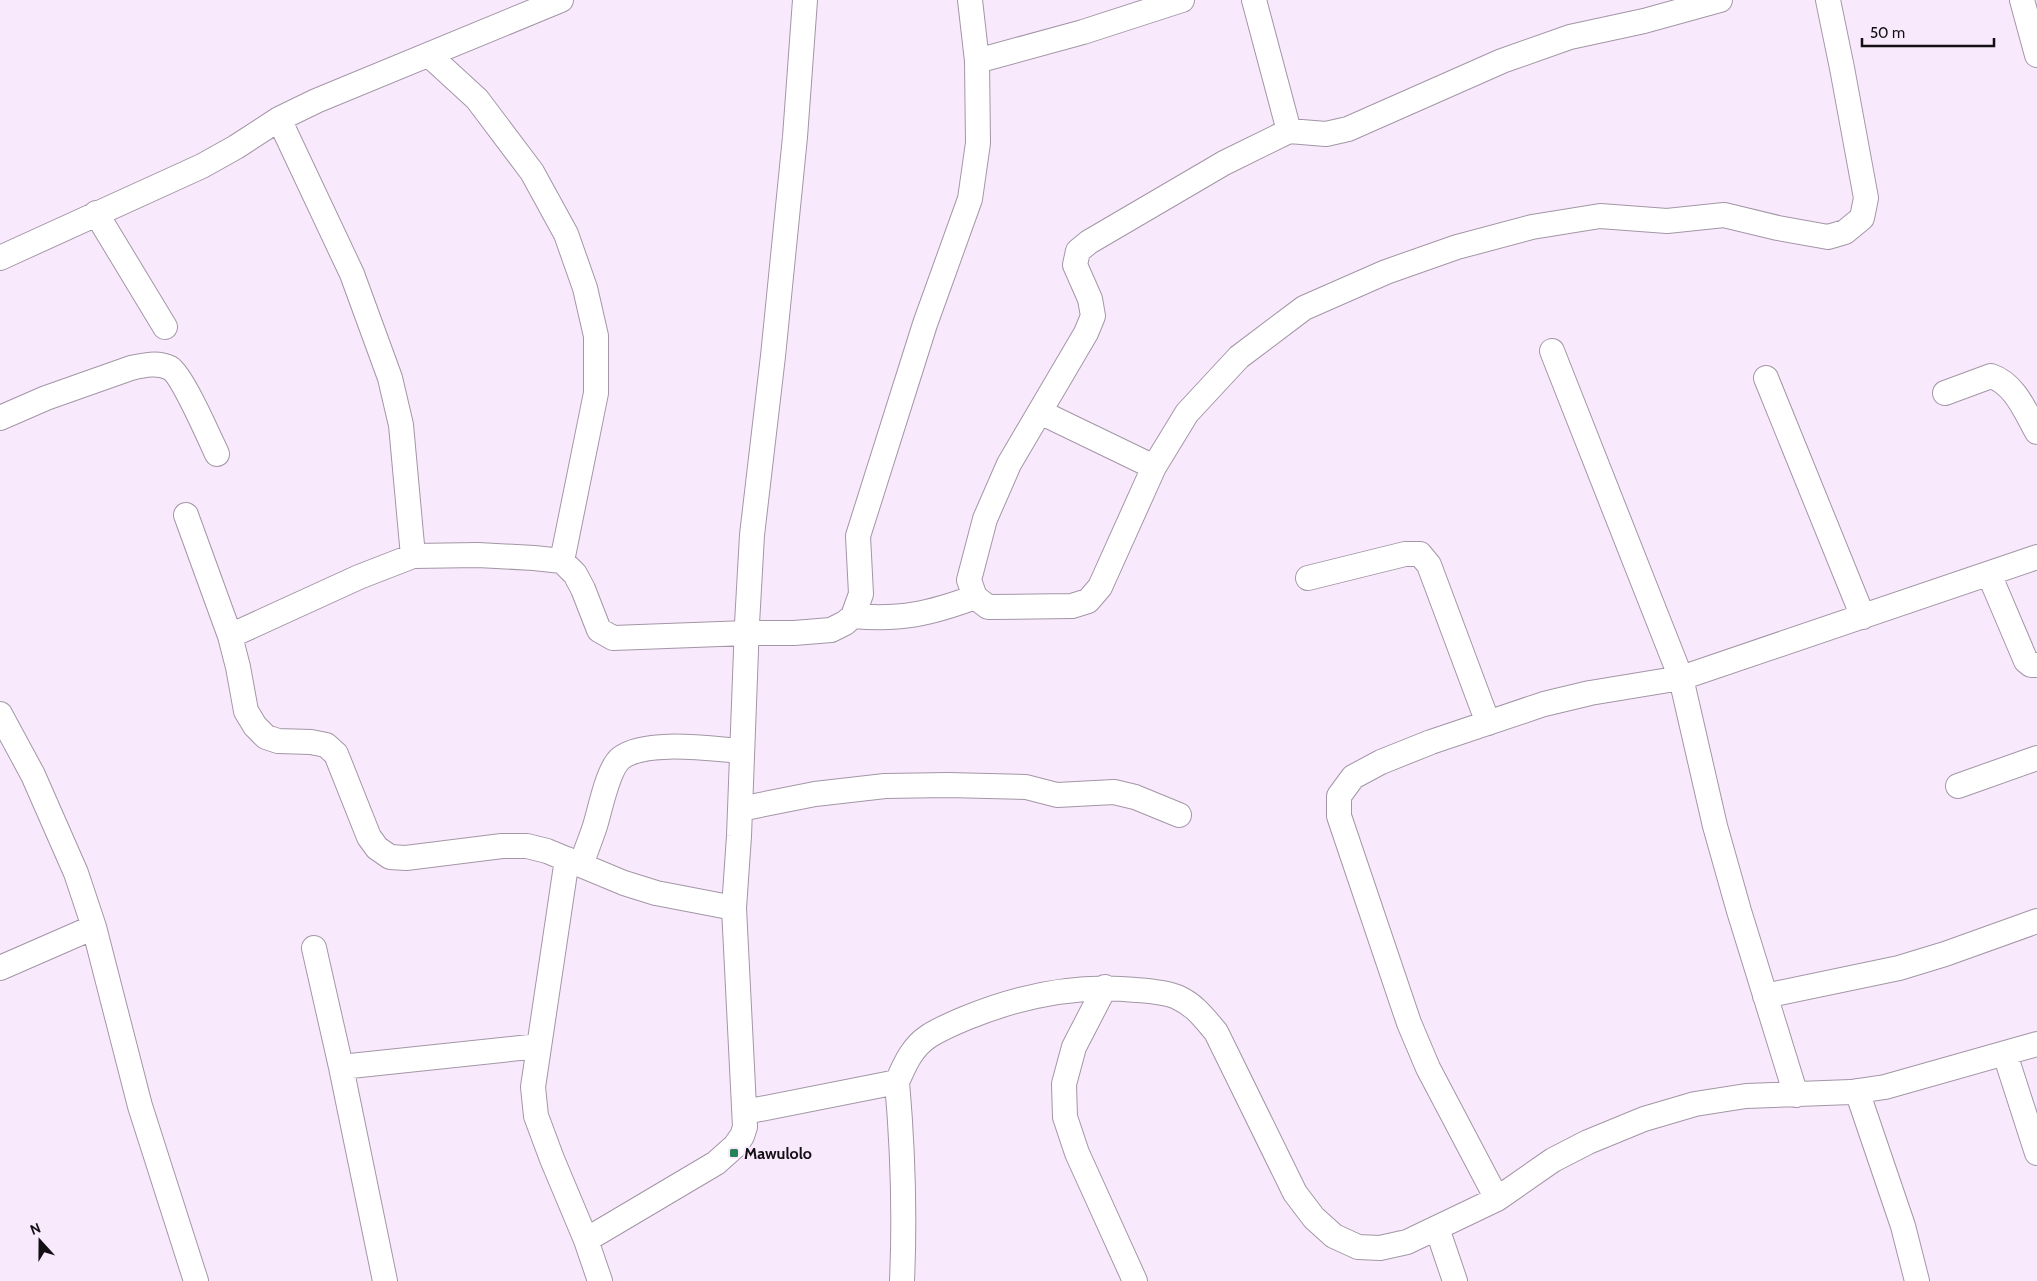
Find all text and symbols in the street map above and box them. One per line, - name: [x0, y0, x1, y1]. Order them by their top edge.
- scale bar: [1862, 15, 1994, 47]
- text: 50 m: [1870, 24, 1905, 42]
- place label: Mawulolo: [744, 1144, 812, 1163]
- marker: Mawulolo: [728, 1147, 740, 1159]
- north arrow: [15, 1216, 65, 1266]
- text: N: [27, 1219, 43, 1239]

